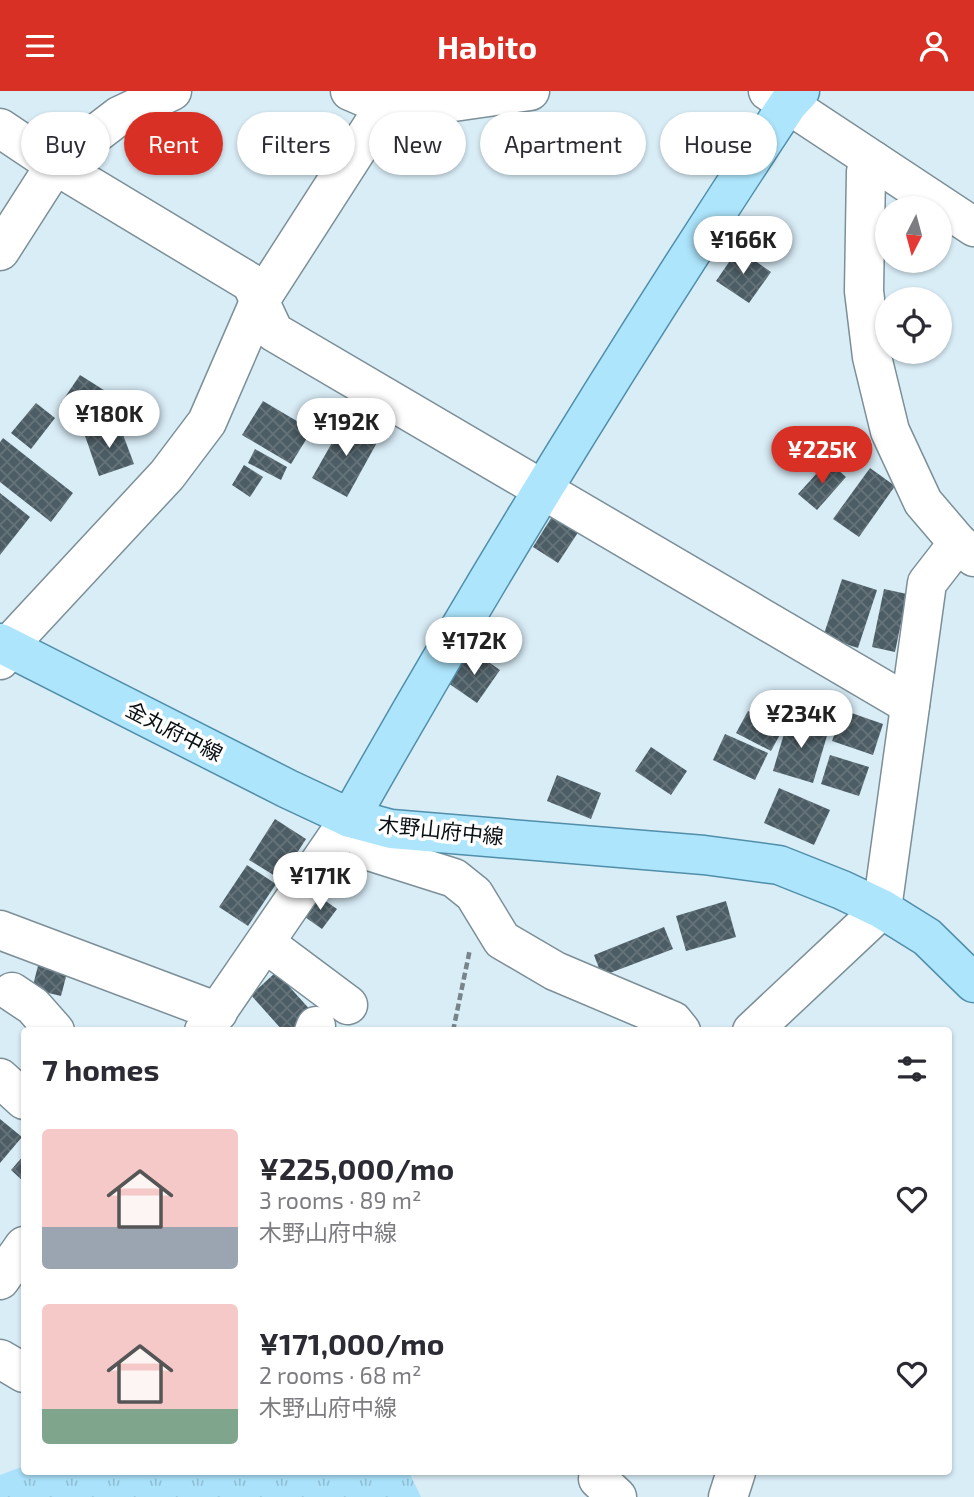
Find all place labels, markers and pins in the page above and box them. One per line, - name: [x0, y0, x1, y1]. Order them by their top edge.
- pin: ¥166K: [694, 216, 792, 276]
- pin: ¥180K: [60, 391, 158, 450]
- pin: ¥192K: [297, 399, 395, 458]
- pin: ¥225K: [773, 427, 871, 486]
- pin: ¥172K: [425, 617, 523, 677]
- pin: ¥234K: [752, 691, 850, 750]
- pin: ¥171K: [271, 853, 369, 912]

